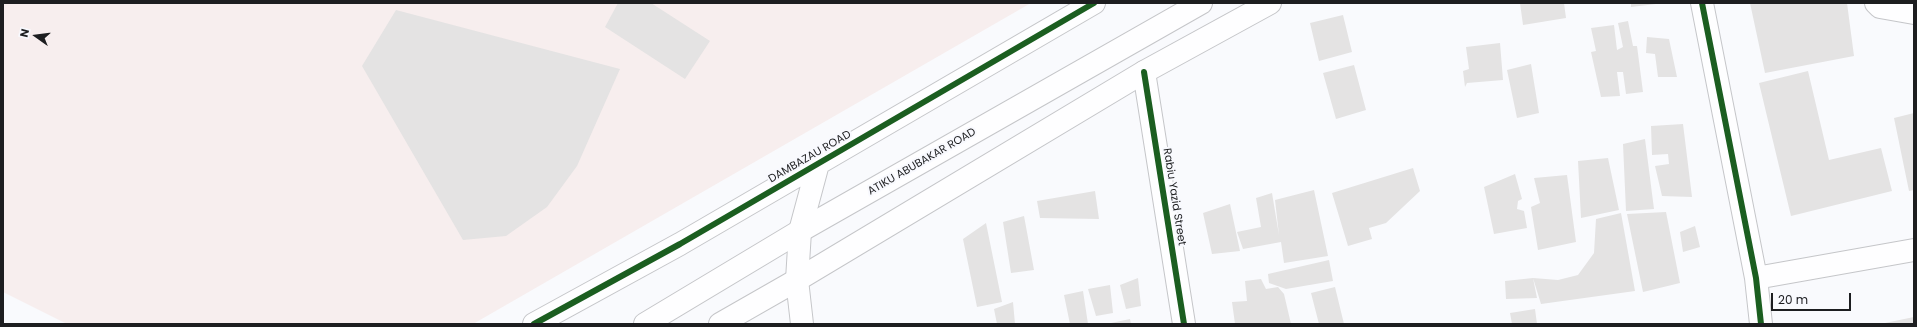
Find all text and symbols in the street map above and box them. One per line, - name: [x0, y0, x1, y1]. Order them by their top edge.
- north arrow: [16, 16, 56, 56]
- text: N: [16, 27, 33, 39]
- street label: ATIKU ABUBAKAR ROAD: [865, 126, 979, 198]
- street label: DAMBAZAU ROAD: [766, 128, 854, 186]
- street label: Rabiu Yazid Street: [1160, 147, 1188, 247]
- scale bar: [1773, 285, 1853, 311]
- text: 20 m: [1778, 291, 1808, 308]

